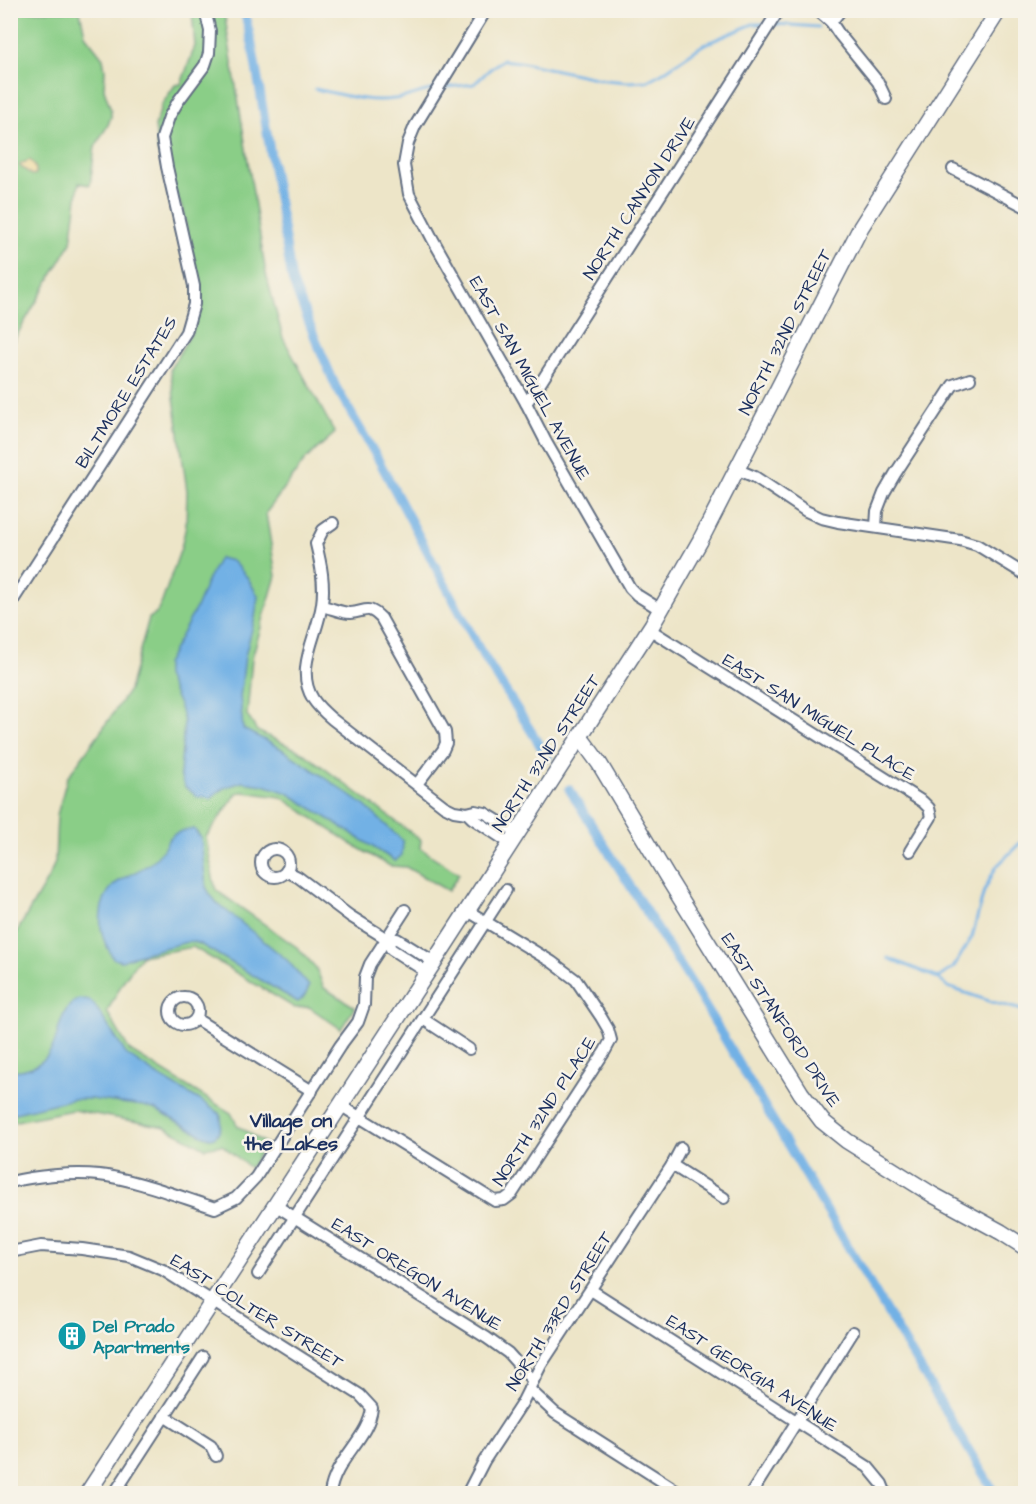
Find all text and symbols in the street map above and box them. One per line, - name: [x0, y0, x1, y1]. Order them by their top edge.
- street label: NORTH CANYON DRIVE: [577, 111, 702, 285]
- street label: NORTH 32ND STREET: [733, 244, 839, 420]
- street label: EAST SAN MIGUEL AVENUE: [463, 272, 596, 485]
- street label: BILTMORE ESTATES: [69, 311, 183, 473]
- street label: EAST SAN MIGUEL PLACE: [717, 648, 920, 787]
- street label: NORTH 32ND STREET: [486, 669, 607, 837]
- street label: EAST STANFORD DRIVE: [715, 928, 847, 1113]
- street label: NORTH 32ND PLACE: [487, 1031, 602, 1191]
- district label: Village on the Lakes: [243, 1107, 338, 1158]
- street label: EAST OREGON AVENUE: [327, 1212, 507, 1337]
- street label: NORTH 33RD STREET: [500, 1226, 619, 1396]
- street label: EAST COLTER STREET: [166, 1248, 349, 1375]
- street label: EAST GEORGIA AVENUE: [661, 1309, 843, 1438]
- place label: Del Prado Apartments: [93, 1314, 190, 1360]
- building icon: Del Prado Apartments: [56, 1320, 88, 1352]

